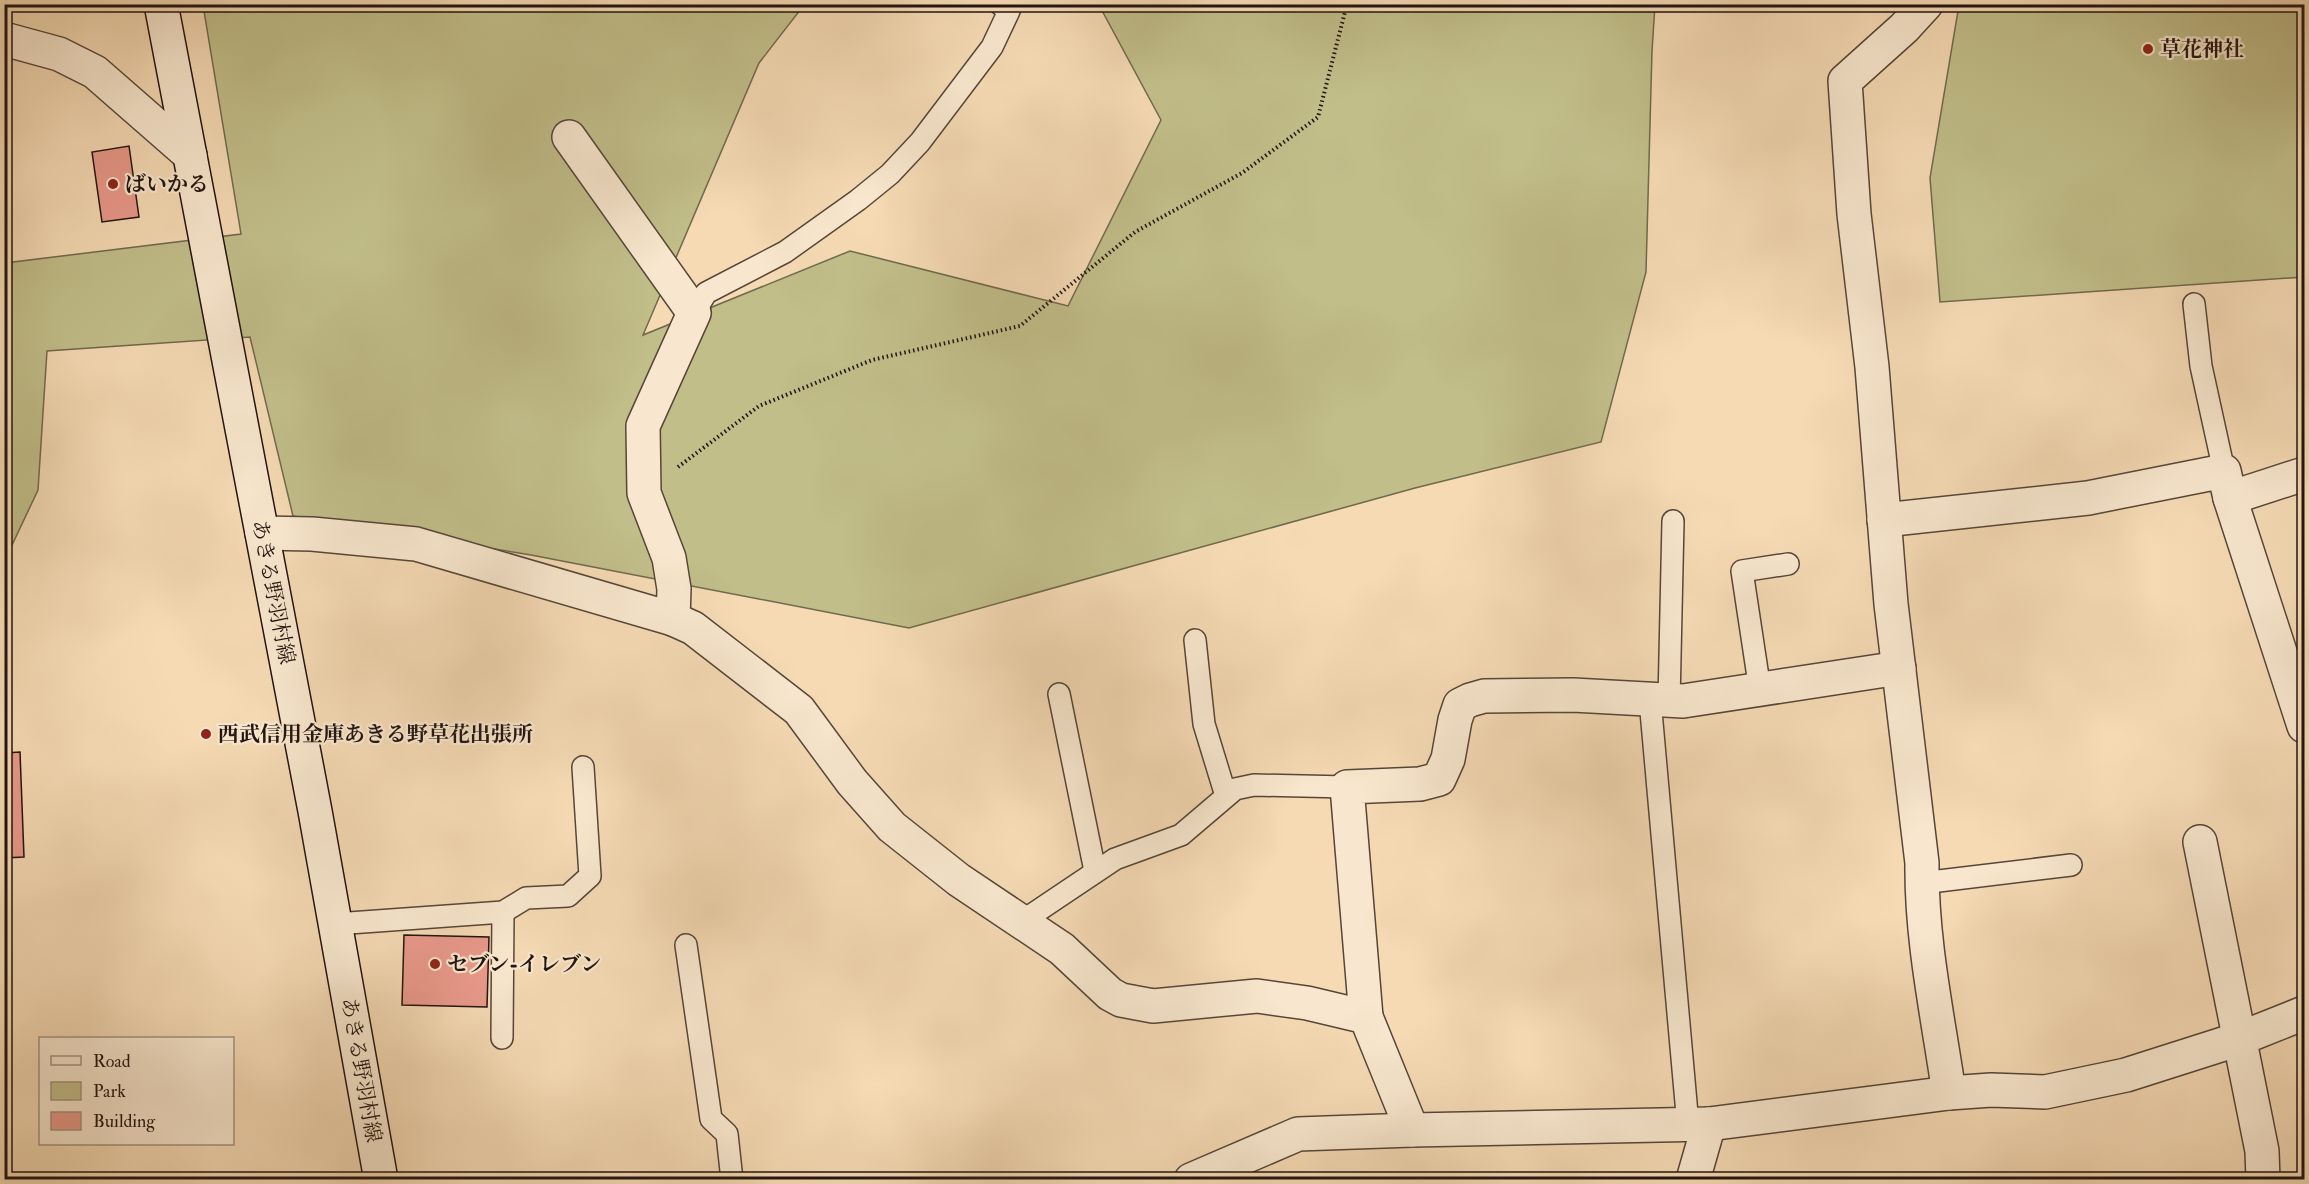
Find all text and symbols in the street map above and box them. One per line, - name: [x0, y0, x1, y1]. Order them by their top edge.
- place label: 草花神社: [2160, 36, 2244, 63]
- marker: 草花神社: [2141, 42, 2155, 56]
- place label: ばいかる: [125, 171, 209, 198]
- marker: ばいかる: [106, 177, 120, 191]
- street label: あきる野羽村線: [246, 517, 300, 667]
- place label: 西武信用金庫あきる野草花出張所: [218, 721, 533, 748]
- marker: 西武信用金庫あきる野草花出張所: [199, 727, 213, 741]
- place label: セブン-イレブン: [447, 951, 601, 978]
- marker: セブン-イレブン: [428, 957, 442, 971]
- street label: あきる野羽村線: [335, 995, 387, 1145]
- legend: [39, 1037, 234, 1145]
- text: Road: [93, 1050, 131, 1073]
- text: Park: [93, 1080, 126, 1103]
- text: Building: [93, 1110, 156, 1133]

